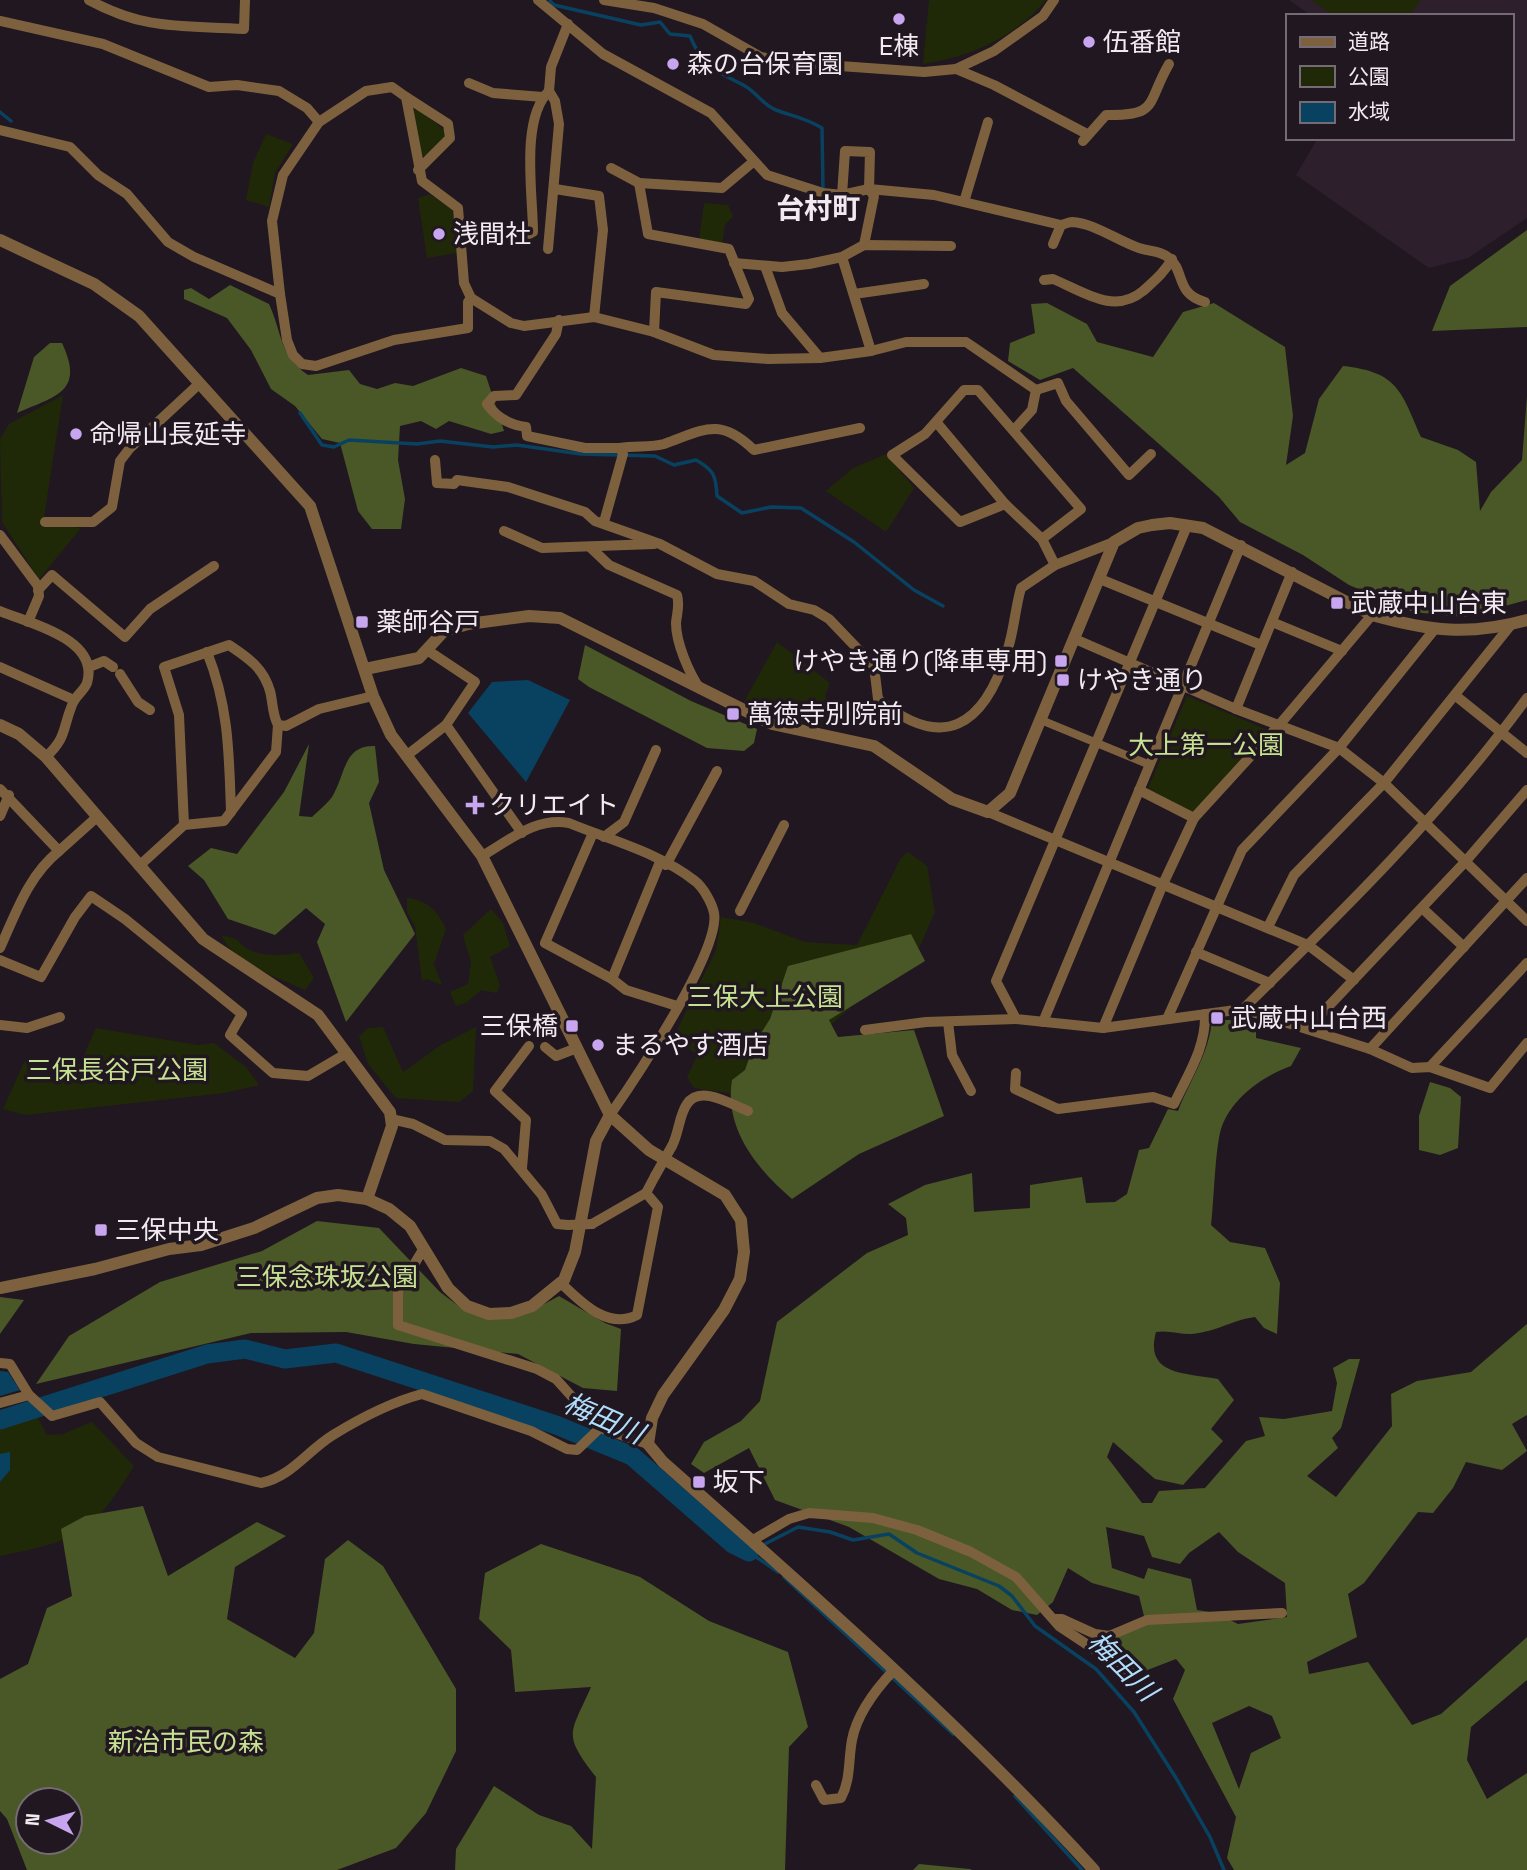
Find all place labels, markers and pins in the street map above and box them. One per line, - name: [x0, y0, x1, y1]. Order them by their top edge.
- marker: E棟: [891, 11, 907, 27]
- place label: 伍番館: [1103, 25, 1181, 59]
- place label: E棟: [879, 29, 919, 63]
- marker: 伍番館: [1081, 34, 1097, 50]
- place label: 森の台保育園: [687, 47, 843, 81]
- marker: 森の台保育園: [665, 56, 681, 72]
- place label: 浅間社: [453, 217, 531, 251]
- marker: 浅間社: [431, 226, 447, 242]
- place label: 命帰山長延寺: [90, 417, 246, 451]
- marker: 命帰山長延寺: [68, 426, 84, 442]
- place label: 武蔵中山台東: [1351, 586, 1507, 620]
- marker: 武蔵中山台東: [1329, 595, 1345, 611]
- place label: 薬師谷戸: [376, 605, 480, 639]
- marker: 薬師谷戸: [354, 614, 370, 630]
- place label: けやき通り(降車専用): [793, 644, 1047, 678]
- marker: けやき通り(降車専用): [1053, 653, 1069, 669]
- place label: けやき通り: [1077, 663, 1207, 697]
- marker: けやき通り: [1055, 672, 1071, 688]
- place label: 萬徳寺別院前: [747, 697, 903, 731]
- marker: 萬徳寺別院前: [725, 706, 741, 722]
- place label: クリエイト: [489, 788, 619, 822]
- marker: クリエイト: [467, 797, 483, 813]
- place label: 武蔵中山台西: [1231, 1001, 1387, 1035]
- place label: 三保橋: [480, 1009, 558, 1043]
- marker: 武蔵中山台西: [1209, 1010, 1225, 1026]
- marker: 三保橋: [564, 1018, 580, 1034]
- place label: まるやす酒店: [612, 1028, 768, 1062]
- marker: まるやす酒店: [590, 1037, 606, 1053]
- place label: 三保中央: [115, 1213, 219, 1247]
- marker: 三保中央: [93, 1222, 109, 1238]
- place label: 坂下: [713, 1465, 765, 1499]
- marker: 坂下: [691, 1474, 707, 1490]

